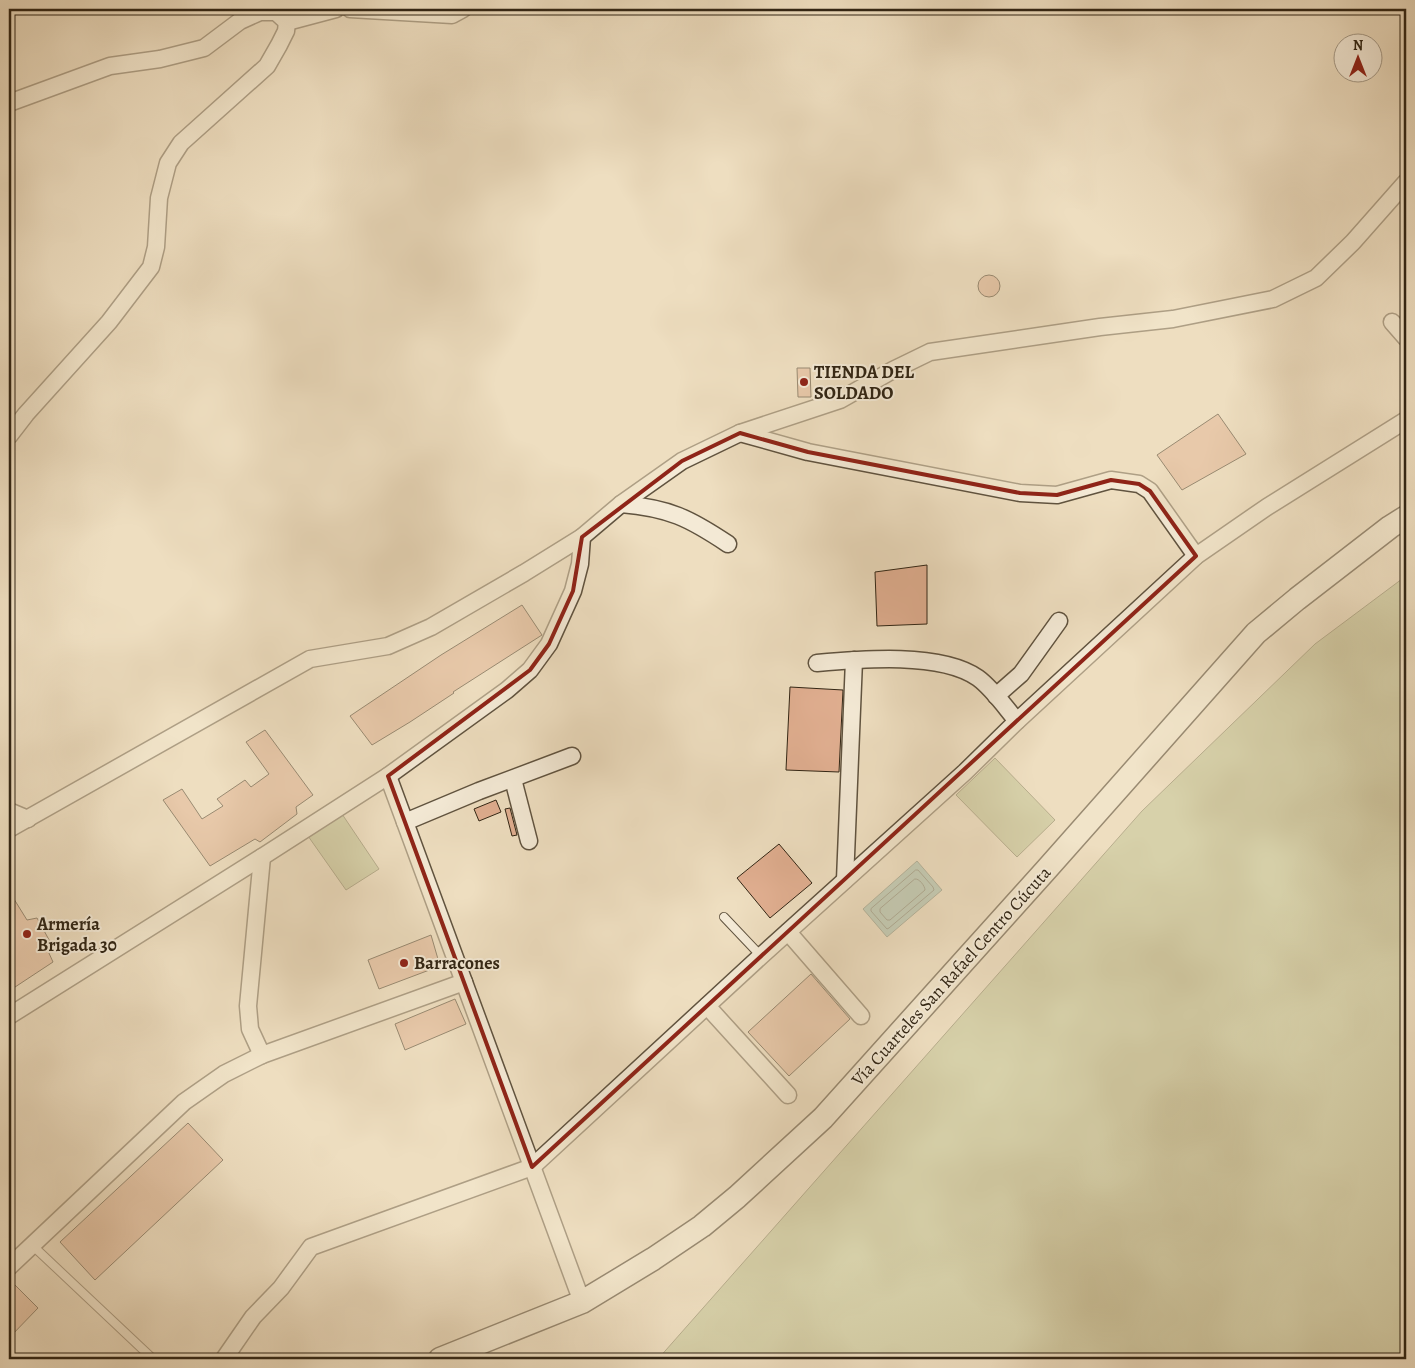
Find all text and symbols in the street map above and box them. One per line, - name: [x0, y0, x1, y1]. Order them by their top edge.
- north arrow: [1332, 32, 1382, 82]
- text: N: [1353, 36, 1363, 55]
- place label: TIENDA DEL SOLDADO: [814, 360, 914, 405]
- marker: TIENDA DEL SOLDADO: [798, 376, 810, 388]
- street label: Vía Cuarteles San Rafael Centro Cúcuta: [845, 861, 1057, 1092]
- place label: Armería Brigada 30: [36, 912, 117, 957]
- marker: Armería Brigada 30: [21, 928, 33, 940]
- place label: Barracones: [414, 951, 500, 975]
- marker: Barracones: [398, 957, 410, 969]

